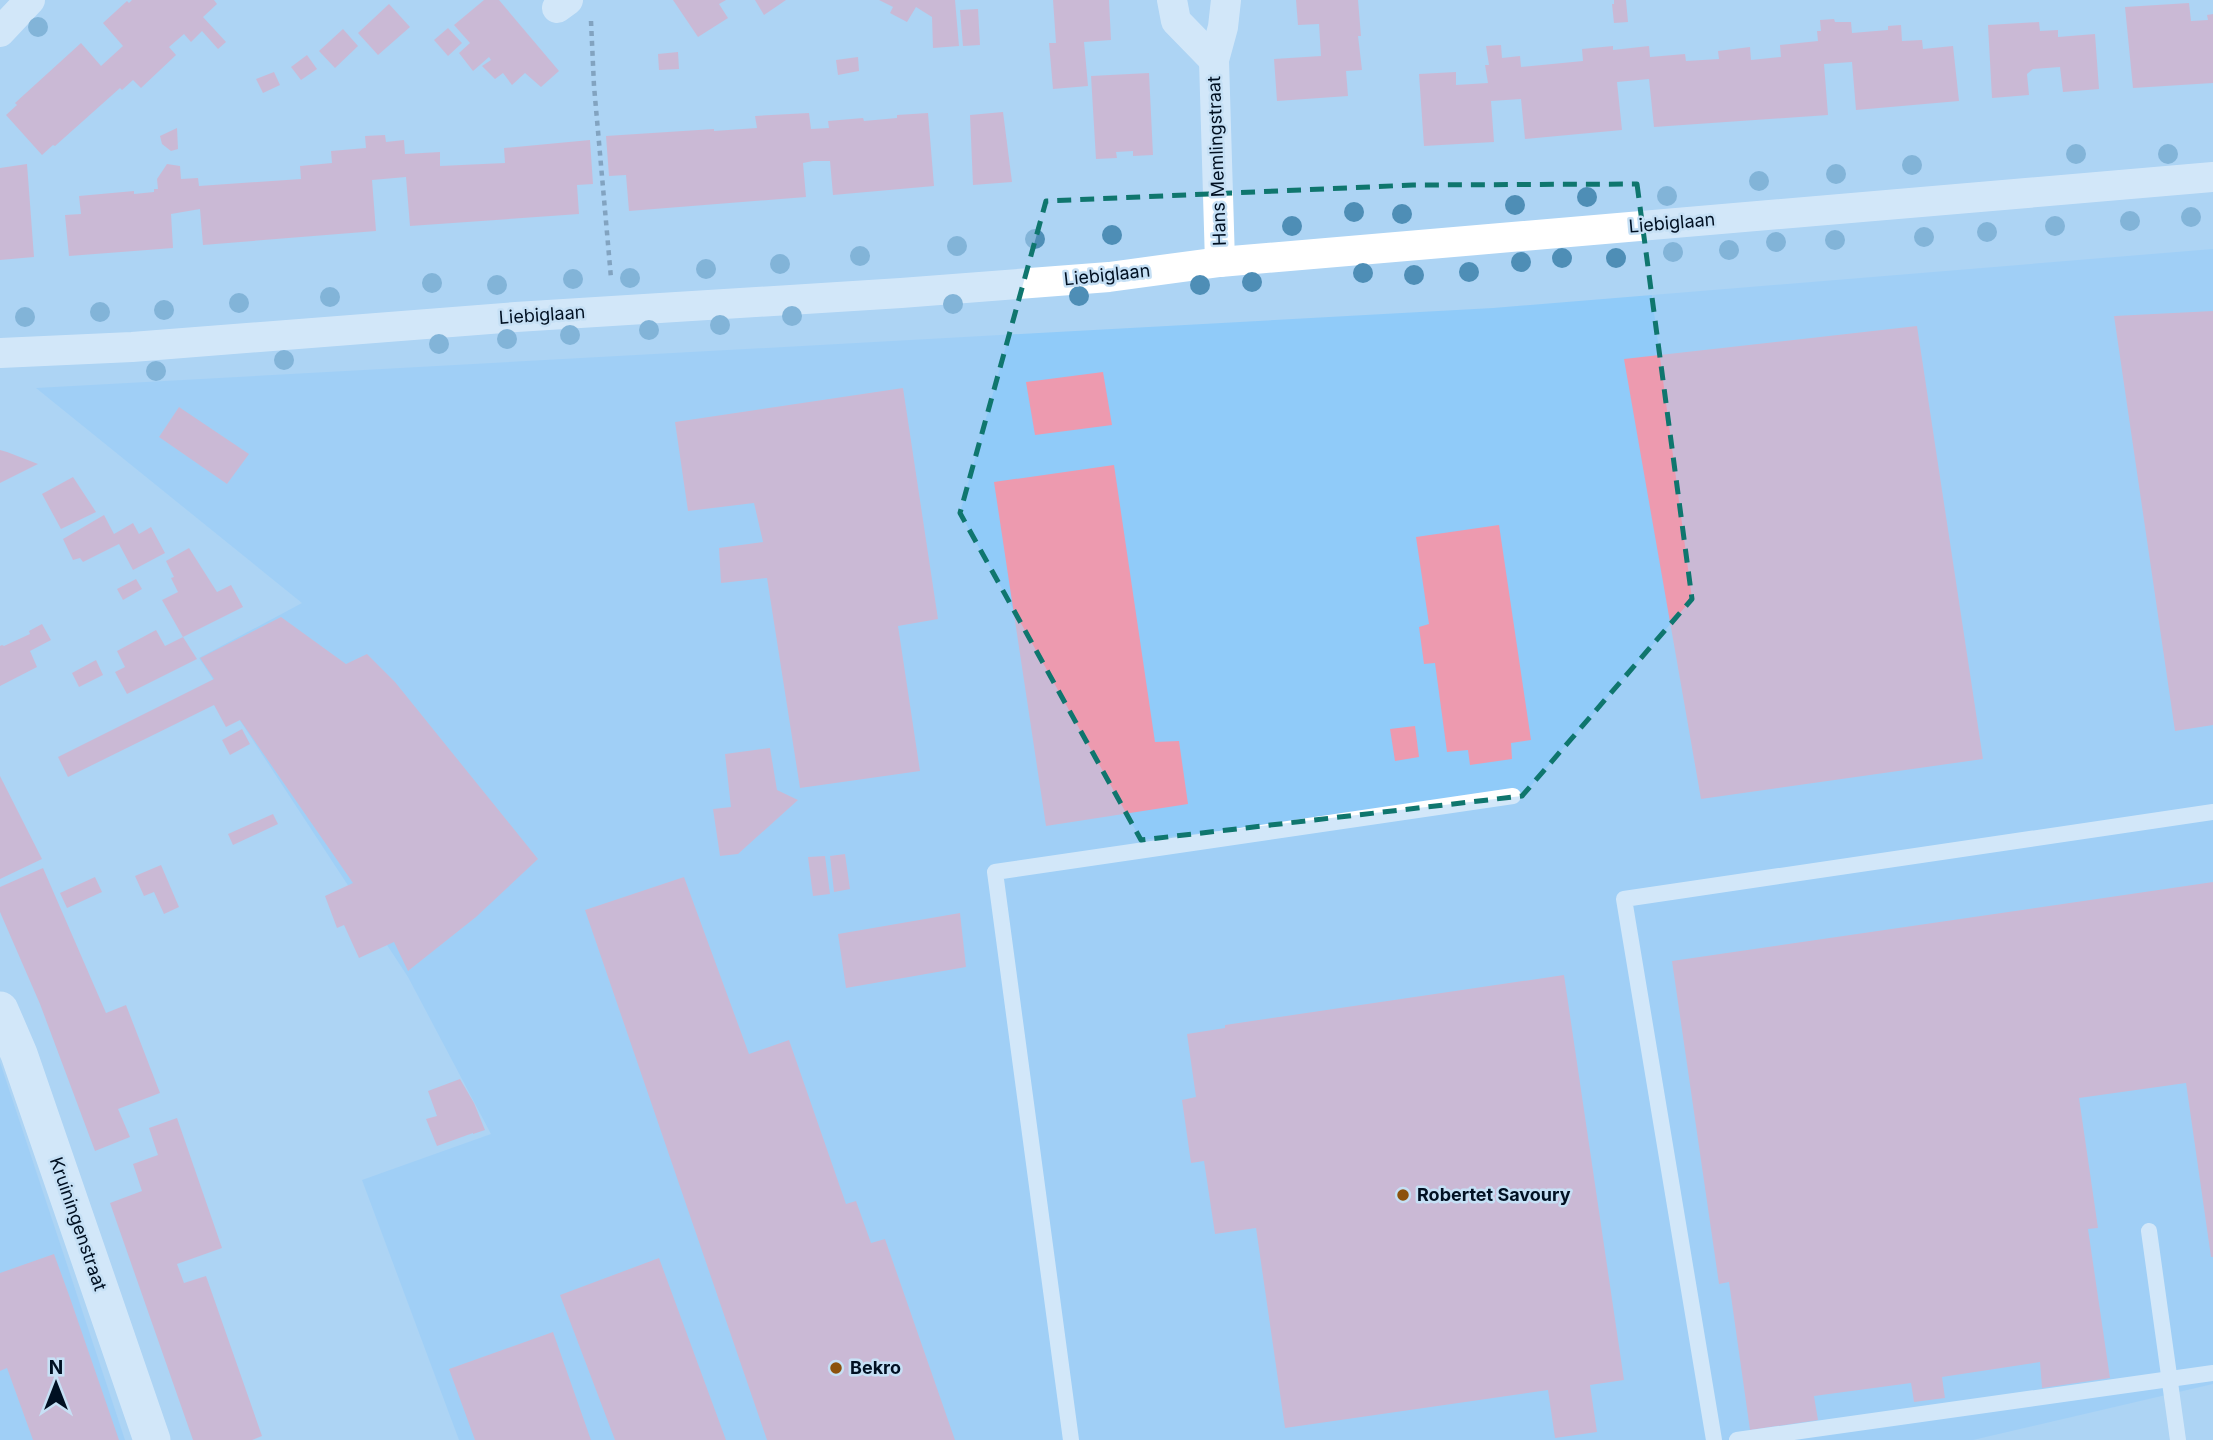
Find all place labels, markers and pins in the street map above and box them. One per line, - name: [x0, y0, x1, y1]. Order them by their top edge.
- place label: Robertet Savoury: [1417, 1184, 1571, 1205]
- marker: Robertet Savoury: [1395, 1187, 1411, 1203]
- place label: Bekro: [850, 1357, 901, 1378]
- marker: Bekro: [828, 1360, 844, 1376]

